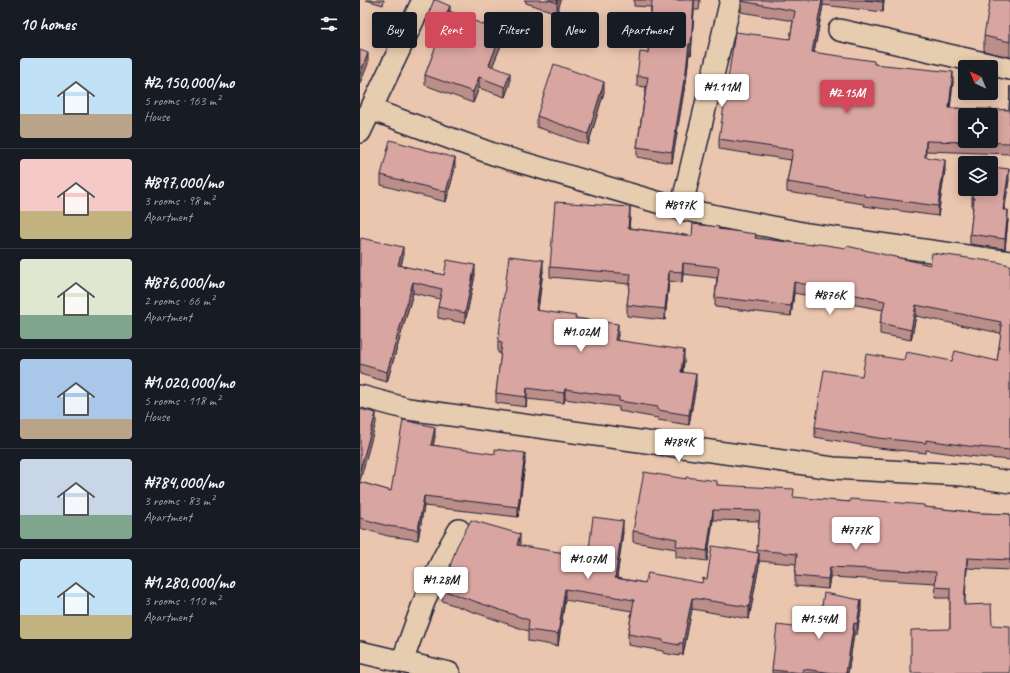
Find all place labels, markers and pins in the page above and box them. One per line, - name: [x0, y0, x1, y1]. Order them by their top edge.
- pin: ₦1.11M: [689, 74, 755, 108]
- pin: ₦2.15M: [814, 80, 880, 114]
- pin: ₦897K: [652, 192, 708, 226]
- pin: ₦876K: [802, 282, 858, 316]
- pin: ₦1.02M: [548, 319, 614, 353]
- pin: ₦784K: [651, 429, 707, 463]
- pin: ₦777K: [828, 517, 884, 551]
- pin: ₦1.07M: [555, 546, 621, 580]
- pin: ₦1.28M: [408, 567, 474, 601]
- pin: ₦1.54M: [786, 606, 852, 640]

